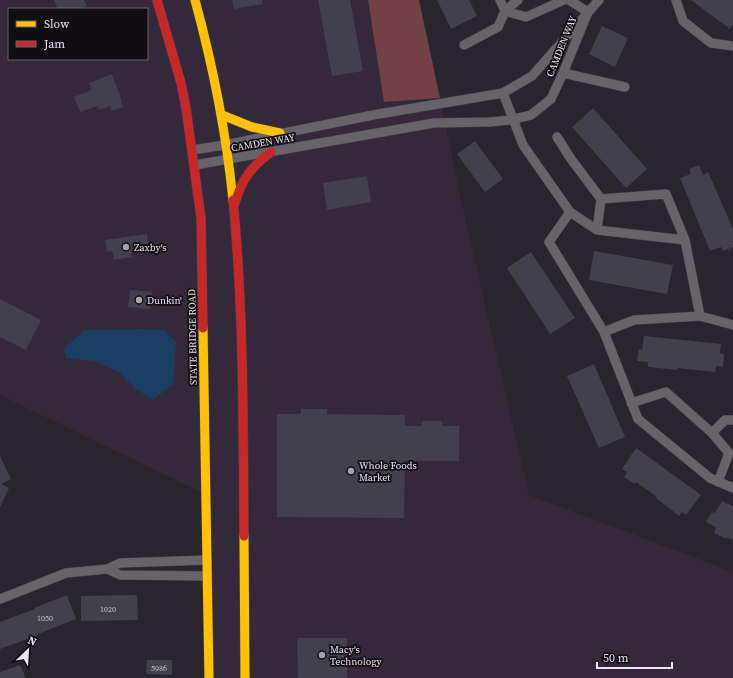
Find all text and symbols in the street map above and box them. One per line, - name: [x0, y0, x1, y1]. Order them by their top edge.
- legend: [8, 8, 148, 60]
- street label: CAMDEN WAY: [543, 13, 580, 79]
- text: Slow: [44, 16, 70, 32]
- text: Jam: [43, 36, 65, 52]
- street label: CAMDEN WAY: [230, 130, 297, 155]
- place label: Zaxby's: [134, 241, 167, 254]
- marker: Zaxby's: [121, 242, 131, 252]
- street label: STATE BRIDGE ROAD: [185, 289, 200, 385]
- place label: Dunkin': [147, 294, 182, 307]
- marker: Dunkin': [134, 295, 144, 305]
- place label: Whole Foods Market: [359, 459, 417, 484]
- marker: Whole Foods Market: [346, 466, 356, 476]
- house number: 1020: [100, 604, 116, 615]
- house number: 1050: [37, 613, 53, 624]
- north arrow: [8, 630, 48, 670]
- text: N: [25, 633, 39, 650]
- place label: Macy's Technology: [330, 643, 382, 668]
- scale bar: [597, 644, 672, 670]
- marker: Macy's Technology: [317, 650, 327, 660]
- text: 50 m: [603, 650, 629, 666]
- house number: 5986: [151, 663, 167, 674]

